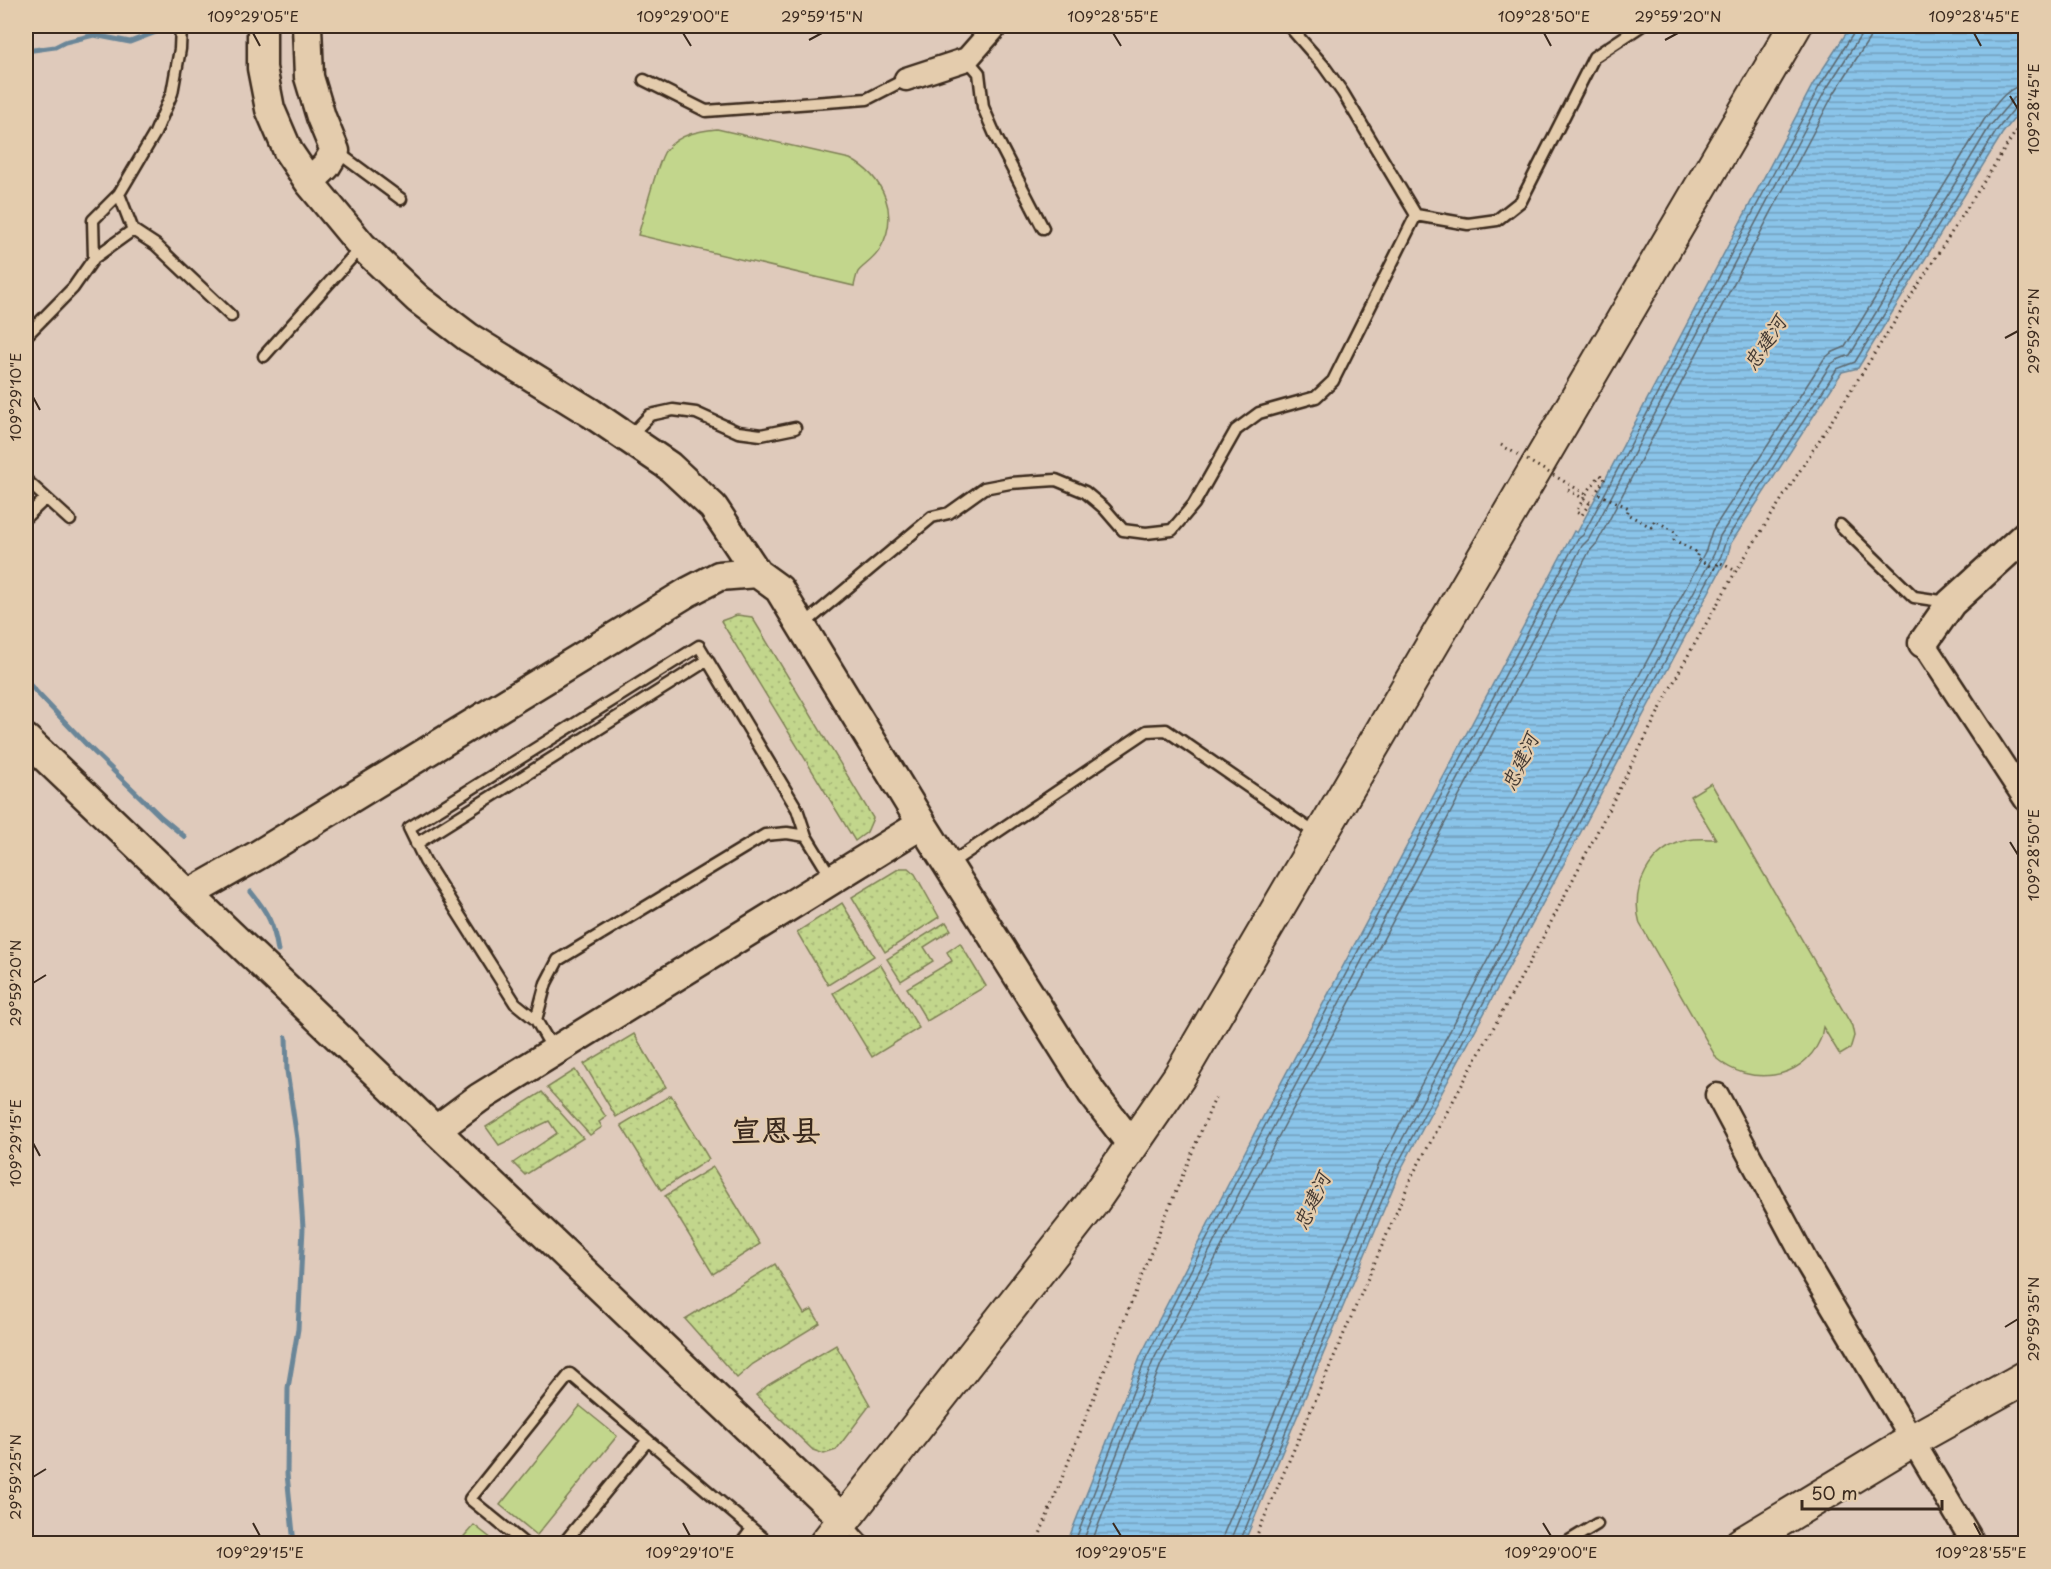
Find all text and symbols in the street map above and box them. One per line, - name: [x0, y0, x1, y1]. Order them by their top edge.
- text: 109°29'05"E: [207, 4, 299, 27]
- text: 109°29'00"E: [636, 4, 730, 27]
- text: 29°59'15"N: [781, 4, 863, 27]
- text: 109°28'55"E: [1067, 4, 1159, 27]
- text: 109°28'50"E: [1498, 4, 1590, 27]
- text: 29°59'20"N: [1634, 4, 1722, 27]
- text: 109°28'45"E: [1928, 4, 2020, 27]
- text: 109°28'45"E: [2021, 63, 2044, 155]
- text: 29°59'25"N: [2021, 288, 2044, 374]
- water label: 忠建河: [1735, 307, 1795, 376]
- text: 109°29'10"E: [3, 352, 26, 442]
- water label: 忠建河: [1493, 725, 1547, 795]
- text: 109°28'50"E: [2021, 809, 2044, 901]
- text: 29°59'20"N: [3, 939, 26, 1027]
- text: 109°29'15"E: [3, 1099, 26, 1187]
- district label: 宣恩县: [731, 1106, 821, 1151]
- water label: 忠建河: [1285, 1164, 1339, 1234]
- text: 29°59'35"N: [2021, 1276, 2044, 1362]
- text: 29°59'25"N: [3, 1434, 26, 1520]
- scale bar: [1802, 1473, 1942, 1511]
- text: 50 m: [1811, 1479, 1858, 1506]
- text: 109°29'15"E: [216, 1540, 304, 1563]
- text: 109°29'10"E: [645, 1540, 735, 1563]
- text: 109°29'05"E: [1075, 1540, 1167, 1563]
- text: 109°29'00"E: [1504, 1540, 1598, 1563]
- text: 109°28'55"E: [1935, 1540, 2027, 1563]

